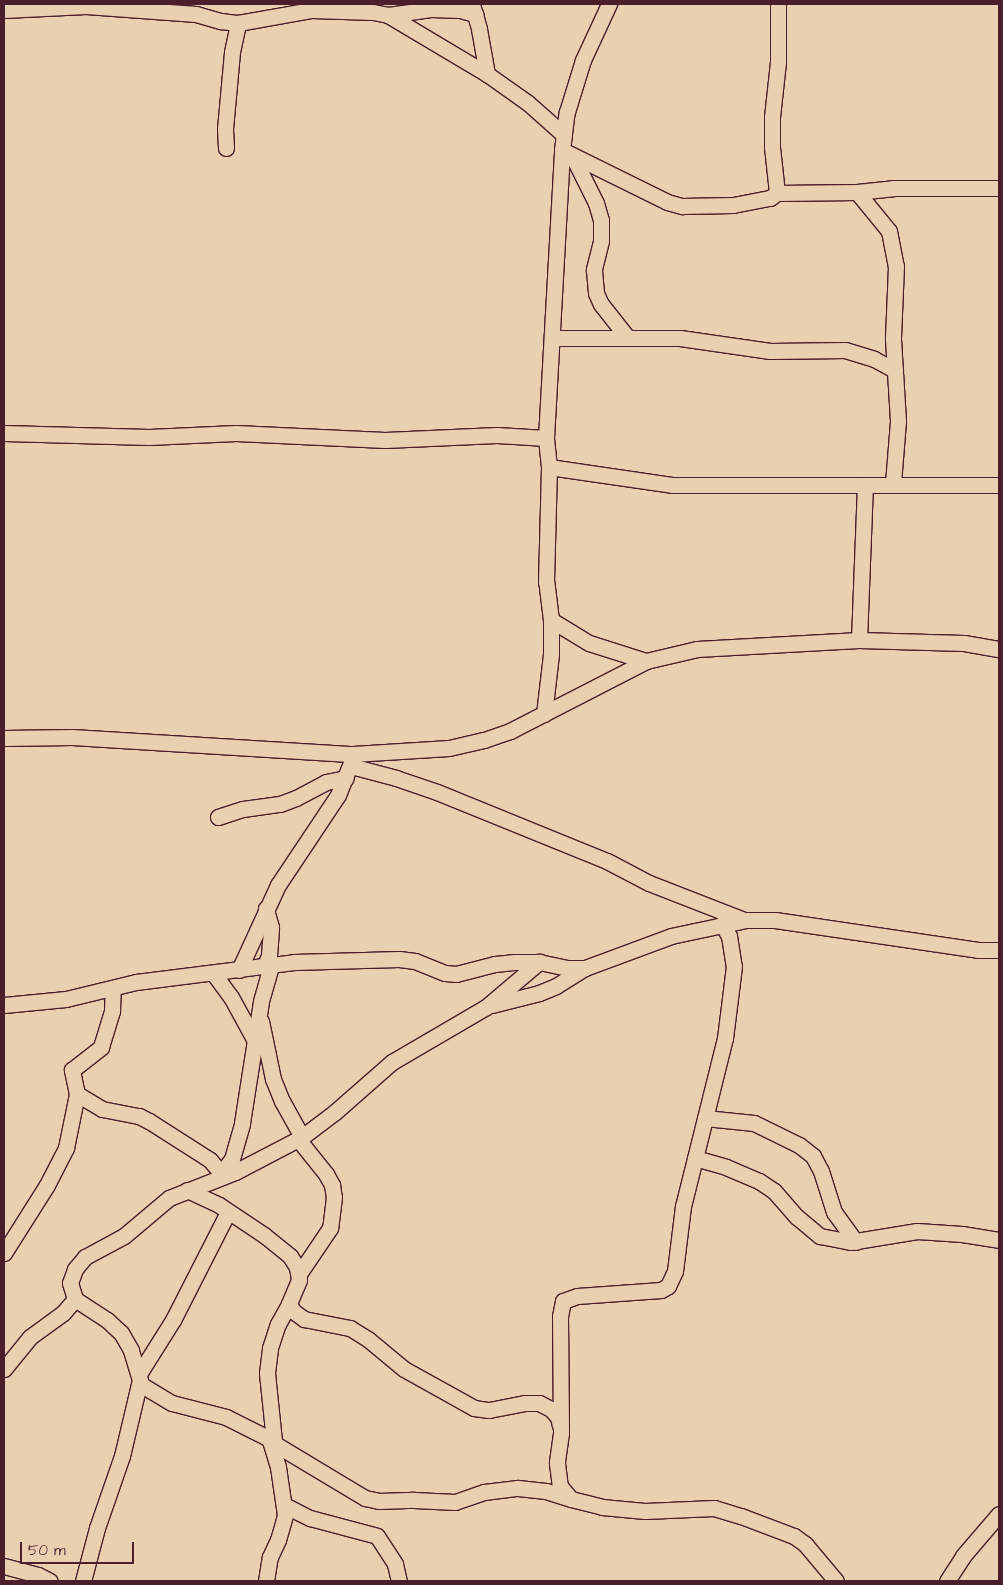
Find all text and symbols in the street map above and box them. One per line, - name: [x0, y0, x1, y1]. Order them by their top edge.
- scale bar: [22, 1532, 136, 1564]
- text: 50 m: [28, 1540, 66, 1561]

